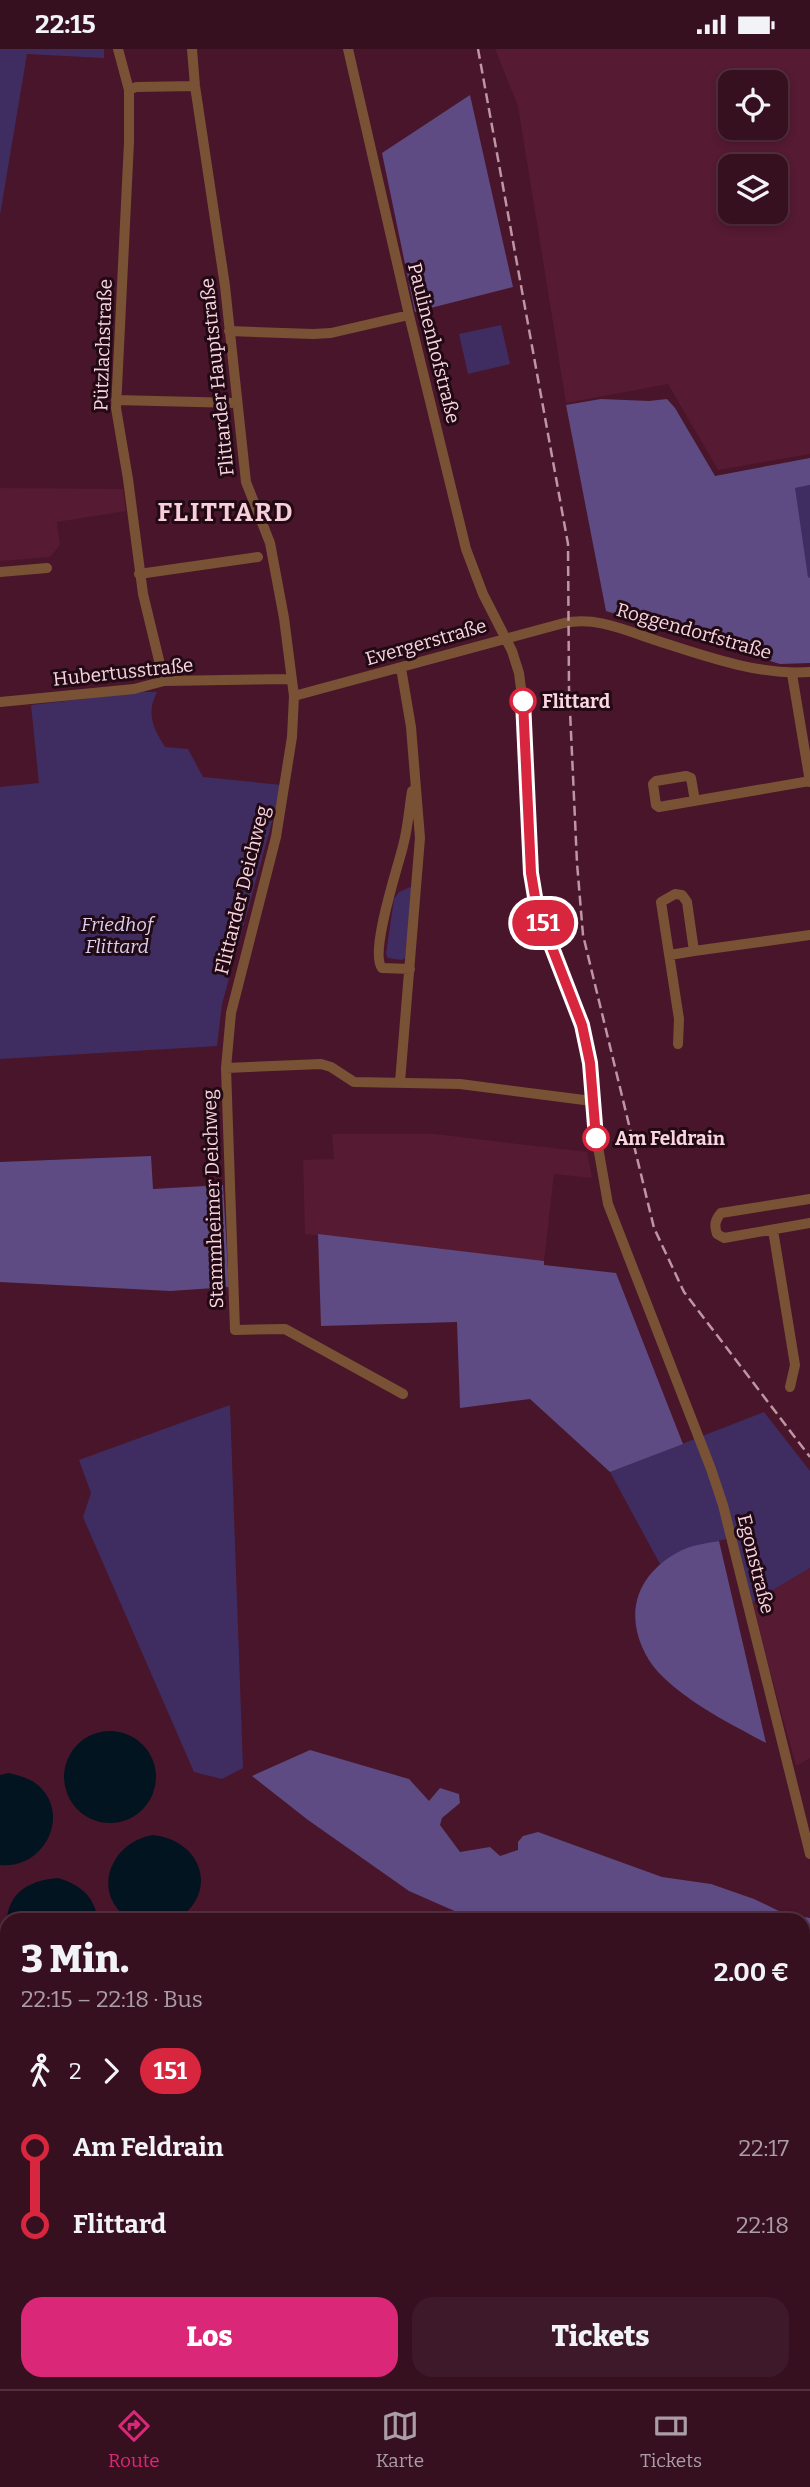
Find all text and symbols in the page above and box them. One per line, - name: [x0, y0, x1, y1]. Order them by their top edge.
- text: 22:15: [35, 9, 96, 40]
- map controls: [718, 70, 788, 224]
- button: locate: [718, 70, 788, 140]
- button: layers: [718, 154, 788, 224]
- street label: Paulinenhofstraße: [403, 260, 465, 426]
- street label: Flittarder Hauptstraße: [195, 277, 239, 477]
- street label: Pützlachstraße: [89, 278, 117, 412]
- district label: FLITTARD: [158, 497, 294, 528]
- street label: Roggendorfstraße: [614, 598, 774, 664]
- street label: Evergerstraße: [363, 614, 489, 670]
- street label: Hubertusstraße: [52, 653, 194, 691]
- marker: Flittard: [510, 688, 536, 714]
- place label: Flittard: [542, 690, 611, 713]
- street label: Flittarder Deichweg: [210, 803, 274, 977]
- line badge: 151: [503, 900, 583, 946]
- text: 151: [526, 909, 560, 937]
- park label: Friedhof Flittard: [81, 913, 156, 958]
- street label: Stammheimer Deichweg: [198, 1089, 228, 1309]
- marker: Am Feldrain: [583, 1125, 609, 1151]
- place label: Am Feldrain: [615, 1127, 726, 1150]
- street label: Egonstraße: [733, 1512, 779, 1616]
- text: 3 Min.: [21, 1936, 129, 1982]
- text: 2.00 €: [714, 1957, 789, 1988]
- text: 22:15 – 22:18 · Bus: [21, 1985, 203, 2013]
- icon: walk: [21, 2052, 59, 2090]
- icon: forward: [92, 2052, 130, 2090]
- text: 2: [69, 2057, 82, 2085]
- text: 151: [154, 2057, 187, 2085]
- text: Am Feldrain: [73, 2132, 223, 2163]
- text: 22:17: [738, 2134, 789, 2162]
- text: Flittard: [73, 2209, 166, 2240]
- text: 22:18: [736, 2211, 789, 2239]
- button: Los: [21, 2297, 398, 2377]
- button: Tickets: [412, 2297, 789, 2377]
- tab: Route: [108, 2407, 160, 2472]
- tab: Karte: [376, 2407, 424, 2472]
- tab: Tickets: [640, 2407, 702, 2472]

